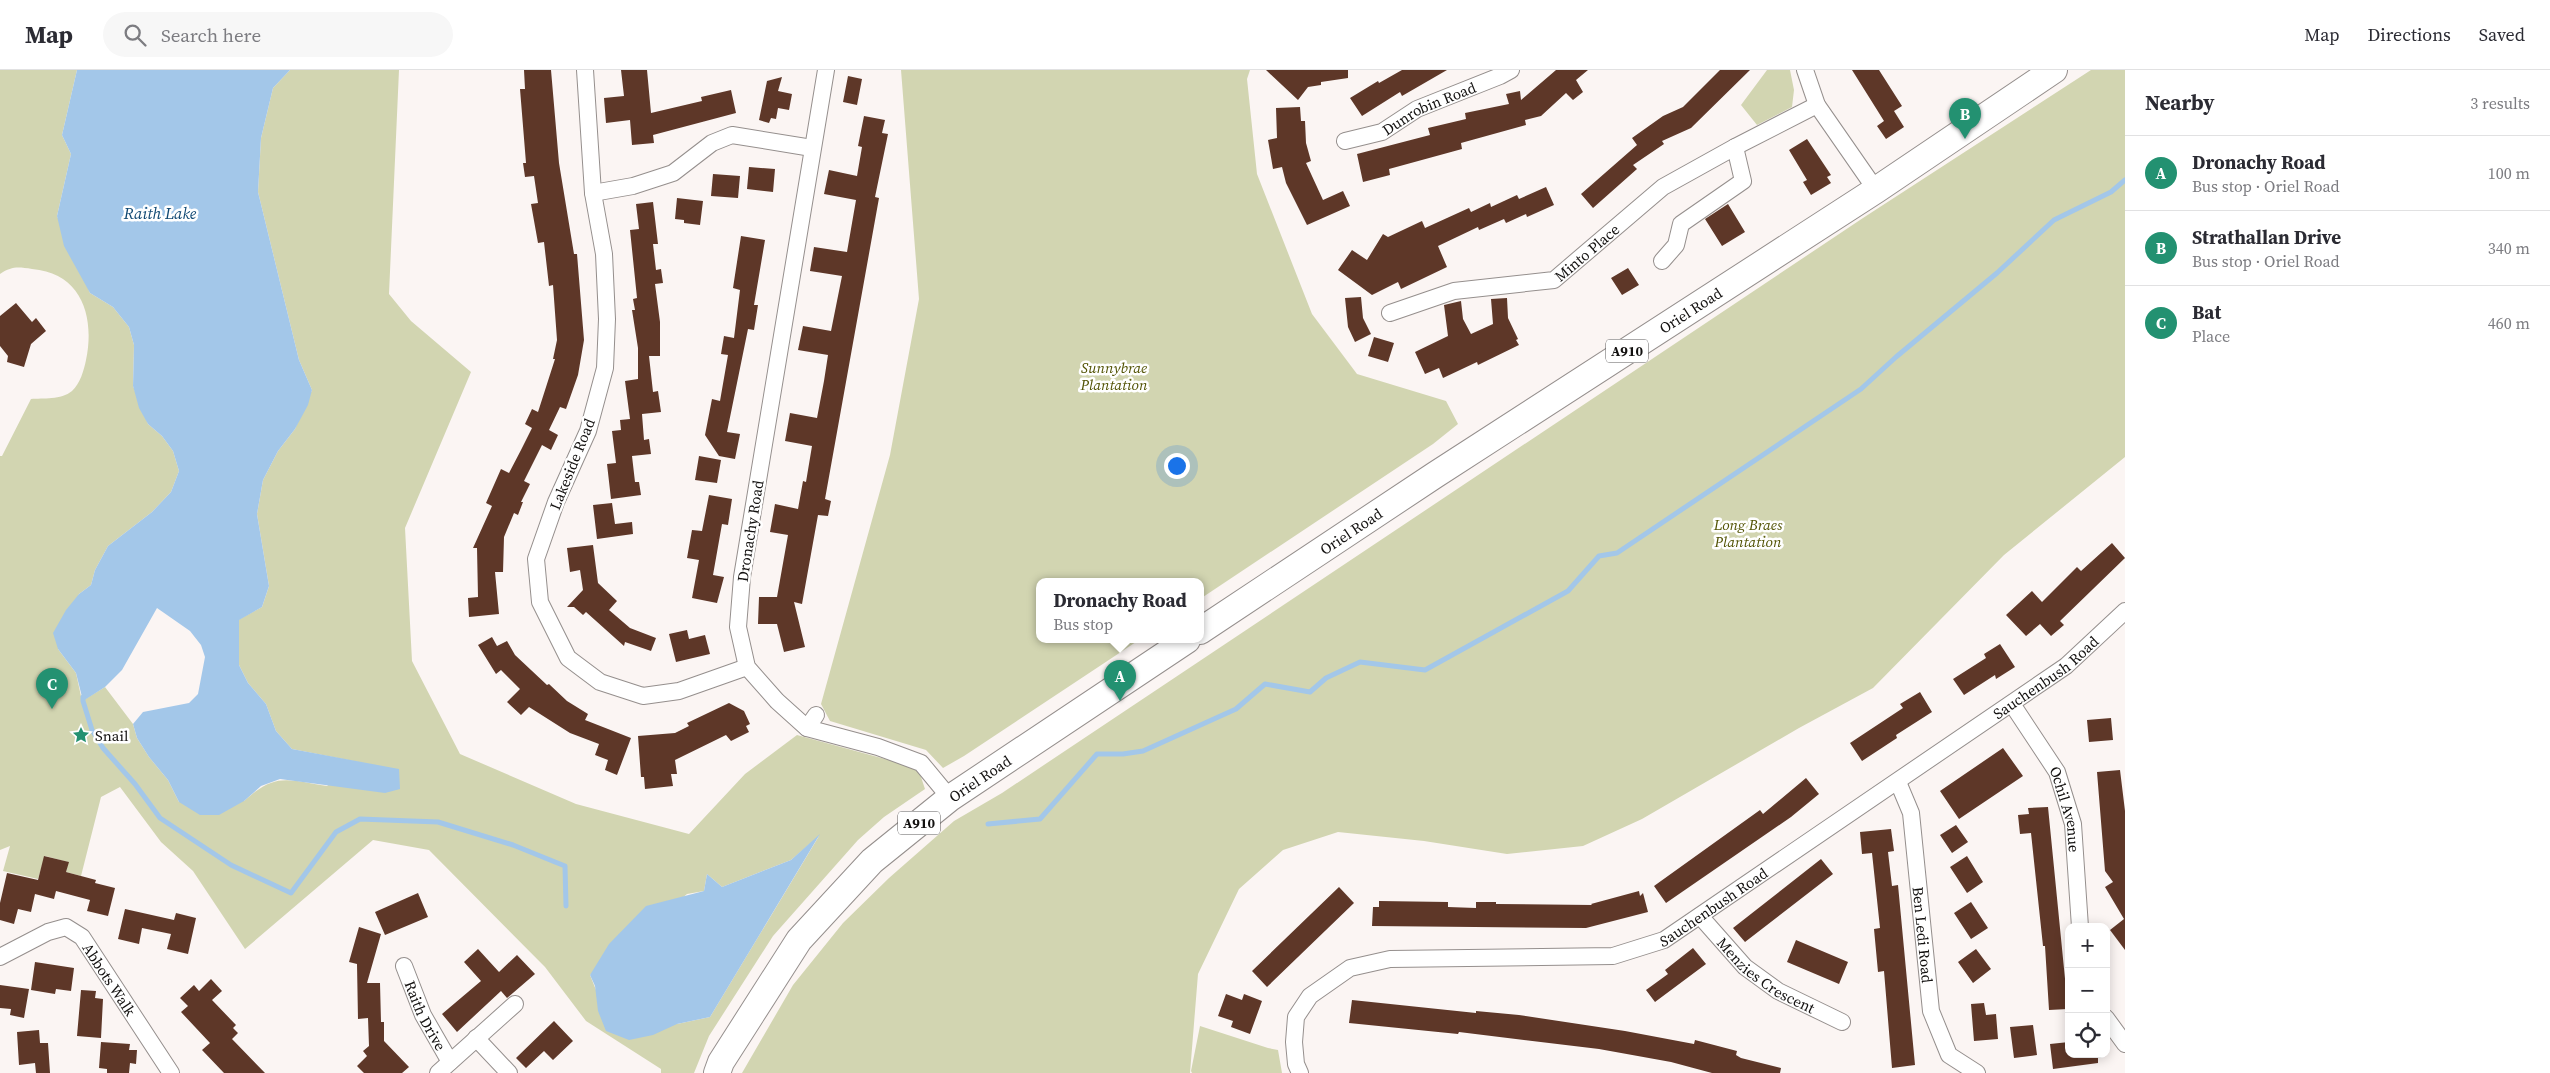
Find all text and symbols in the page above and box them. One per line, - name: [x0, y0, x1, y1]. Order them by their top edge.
- search box: [103, 12, 453, 57]
- text: Map: [25, 18, 73, 51]
- icon: search: [121, 21, 149, 49]
- text: Search here: [161, 22, 261, 48]
- text: Map: [2304, 22, 2340, 47]
- text: Directions: [2368, 22, 2451, 47]
- text: Saved: [2479, 22, 2525, 47]
- street label: Dunrobin Road: [1378, 76, 1479, 140]
- text: Nearby: [2145, 88, 2215, 117]
- text: 3 results: [2470, 92, 2530, 114]
- pin: B: [1949, 98, 1981, 139]
- text: Dronachy Road: [2192, 149, 2326, 175]
- text: A: [2156, 162, 2166, 184]
- text: 100 m: [2488, 162, 2530, 184]
- text: Bus stop · Oriel Road: [2192, 175, 2340, 197]
- water label: Raith Lake: [123, 202, 197, 224]
- street label: Minto Place: [1549, 218, 1624, 286]
- text: Strathallan Drive: [2192, 224, 2341, 250]
- text: B: [2156, 237, 2166, 259]
- text: 340 m: [2488, 237, 2530, 259]
- text: Bus stop · Oriel Road: [2192, 250, 2340, 272]
- street label: Oriel Road: [1655, 282, 1726, 338]
- text: Bat: [2192, 299, 2221, 325]
- text: C: [2156, 312, 2166, 334]
- text: 460 m: [2488, 312, 2530, 334]
- text: Place: [2192, 325, 2230, 347]
- road number: A910: [1606, 340, 1648, 362]
- park label: Sunnybrae Plantation: [1080, 357, 1148, 395]
- street label: Lakeside Road: [544, 415, 600, 513]
- your location: [1164, 453, 1190, 479]
- street label: Dronachy Road: [732, 478, 768, 583]
- street label: Oriel Road: [1315, 502, 1387, 559]
- park label: Long Braes Plantation: [1713, 514, 1783, 552]
- popup: [1036, 578, 1204, 643]
- text: Dronachy Road: [1053, 587, 1187, 613]
- text: Bus stop: [1053, 613, 1113, 635]
- street label: Sauchenbush Road: [1989, 630, 2103, 723]
- pin: A: [1104, 660, 1136, 701]
- pin: C: [36, 668, 68, 709]
- place icon: Snail: [71, 725, 91, 745]
- place label: Snail: [95, 725, 129, 746]
- street label: Oriel Road: [944, 750, 1015, 807]
- street label: Ochil Avenue: [2045, 761, 2085, 853]
- road number: A910: [898, 811, 940, 834]
- street label: Sauchenbush Road: [1657, 862, 1772, 951]
- street label: Ben Ledi Road: [1908, 886, 1939, 984]
- map controls: [2065, 923, 2110, 1058]
- button: +: [2065, 923, 2110, 968]
- street label: Menzies Crescent: [1713, 932, 1819, 1018]
- street label: Abbots Walk: [78, 938, 142, 1020]
- button: −: [2065, 968, 2110, 1013]
- street label: Raith Drive: [400, 977, 452, 1055]
- button: locate: [2065, 1013, 2110, 1058]

